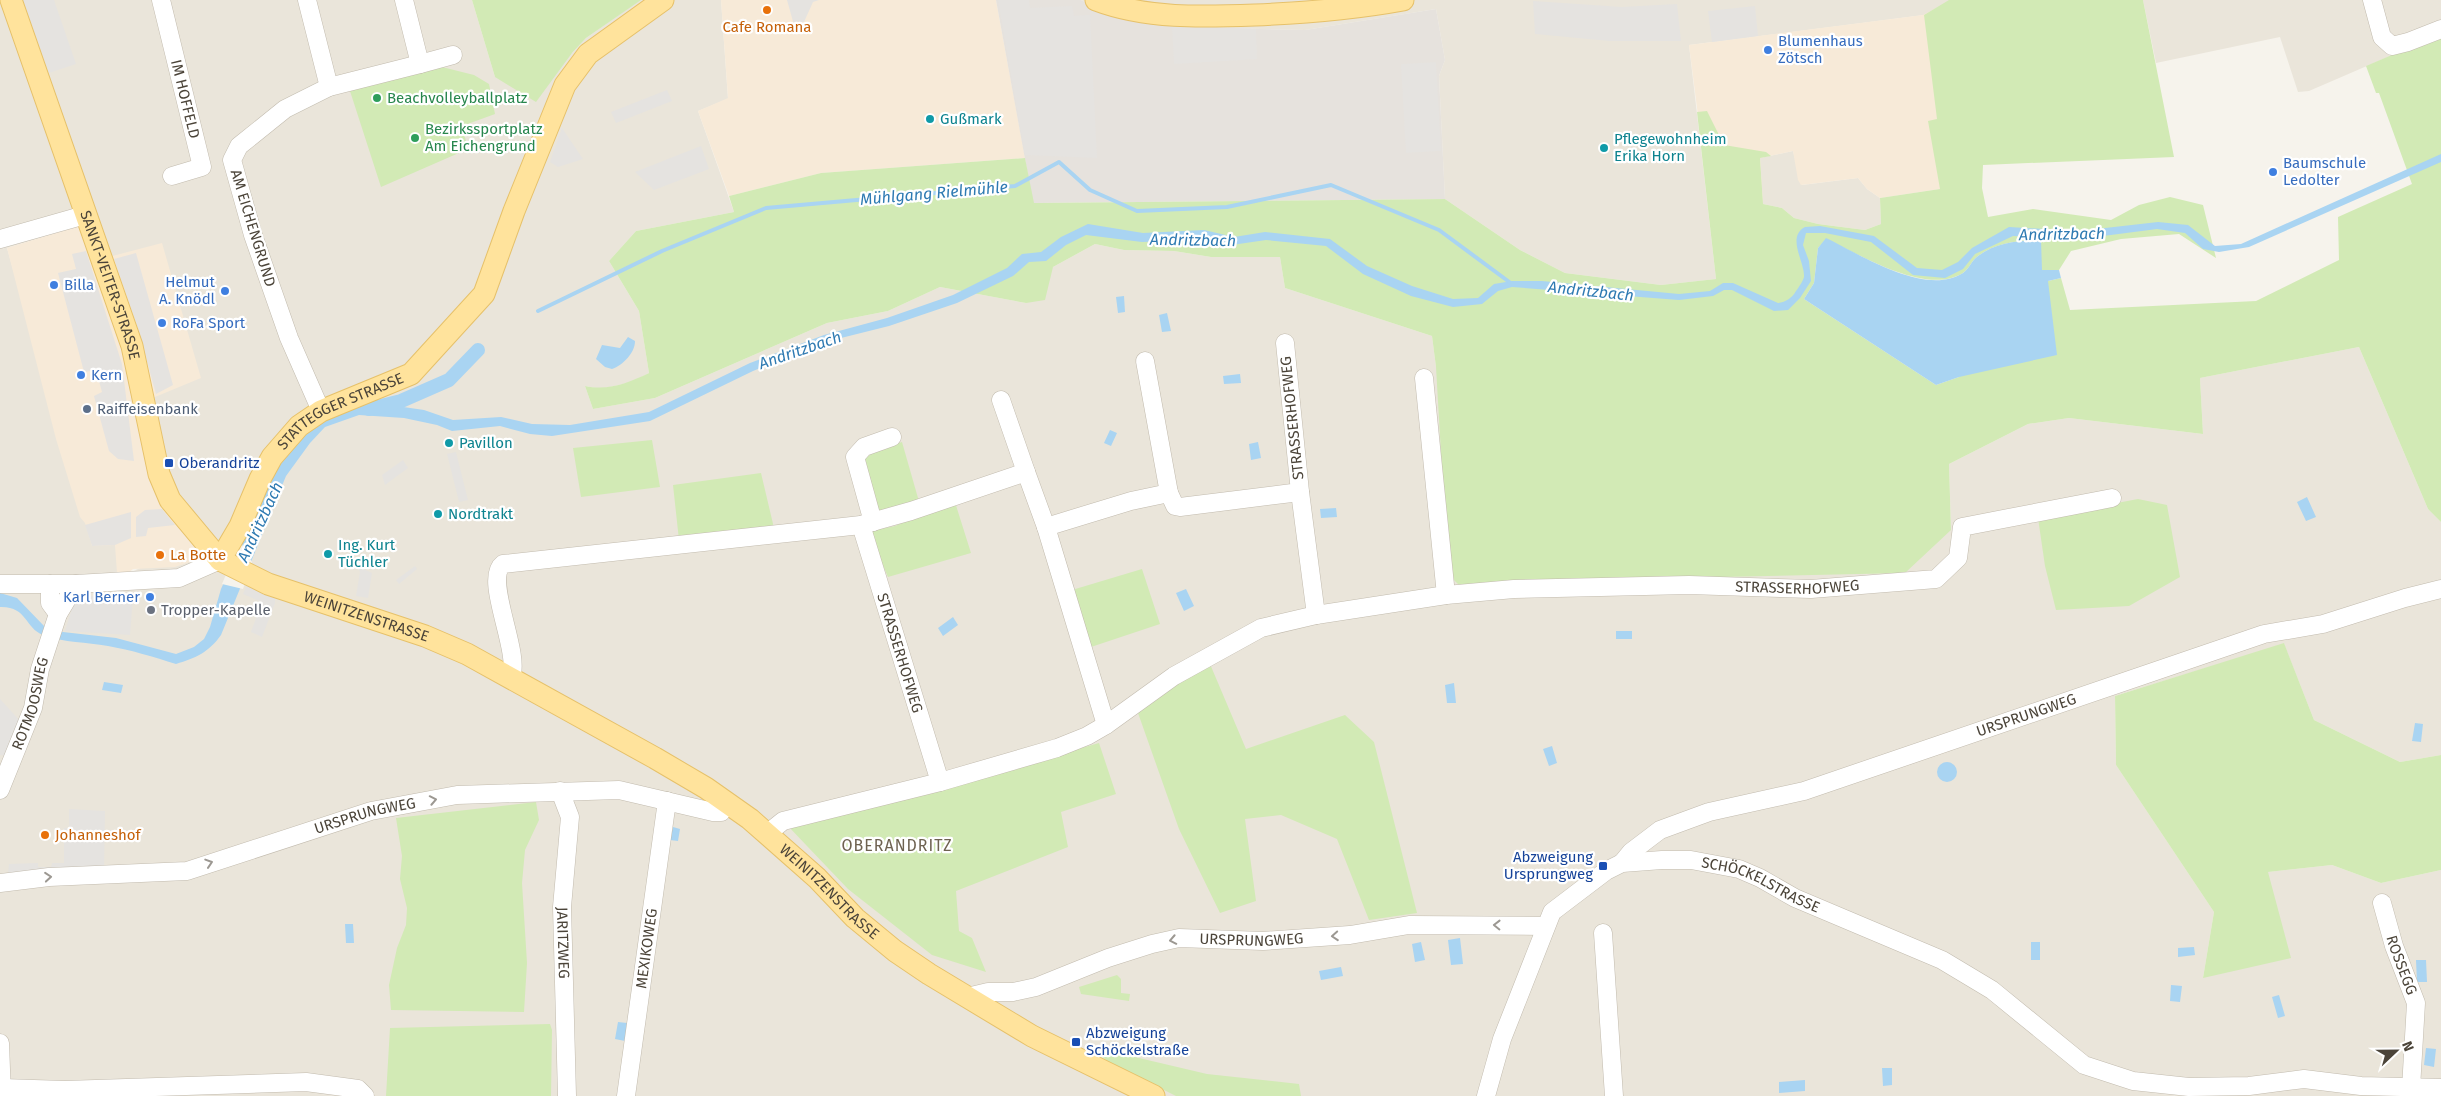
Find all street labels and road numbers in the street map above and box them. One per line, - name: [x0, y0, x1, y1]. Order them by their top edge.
- street label: IM HOFFELD: [167, 58, 204, 140]
- street label: AM EICHENGRUND: [227, 167, 279, 289]
- street label: SANKT-VEITER-STRASSE: [76, 208, 144, 361]
- street label: STRASSERHOFWEG: [1277, 355, 1307, 481]
- street label: STATTEGGER STRASSE: [273, 369, 406, 453]
- street label: STRASSERHOFWEG: [1735, 576, 1860, 598]
- street label: WEINITZENSTRASSE: [302, 587, 431, 646]
- street label: STRASSERHOFWEG: [873, 591, 927, 715]
- street label: ROTMOOSWEG: [8, 655, 52, 753]
- street label: URSPRUNGWEG: [1974, 690, 2079, 740]
- street label: URSPRUNGWEG: [312, 794, 417, 838]
- street label: WEINITZENSTRASSE: [776, 840, 883, 943]
- street label: SCHÖCKELSTRASSE: [1700, 853, 1823, 916]
- street label: JARITZWEG: [553, 907, 573, 979]
- street label: MEXIKOWEG: [632, 907, 661, 990]
- street label: URSPRUNGWEG: [1199, 929, 1304, 950]
- street label: ROSSEGG: [2382, 933, 2421, 997]

